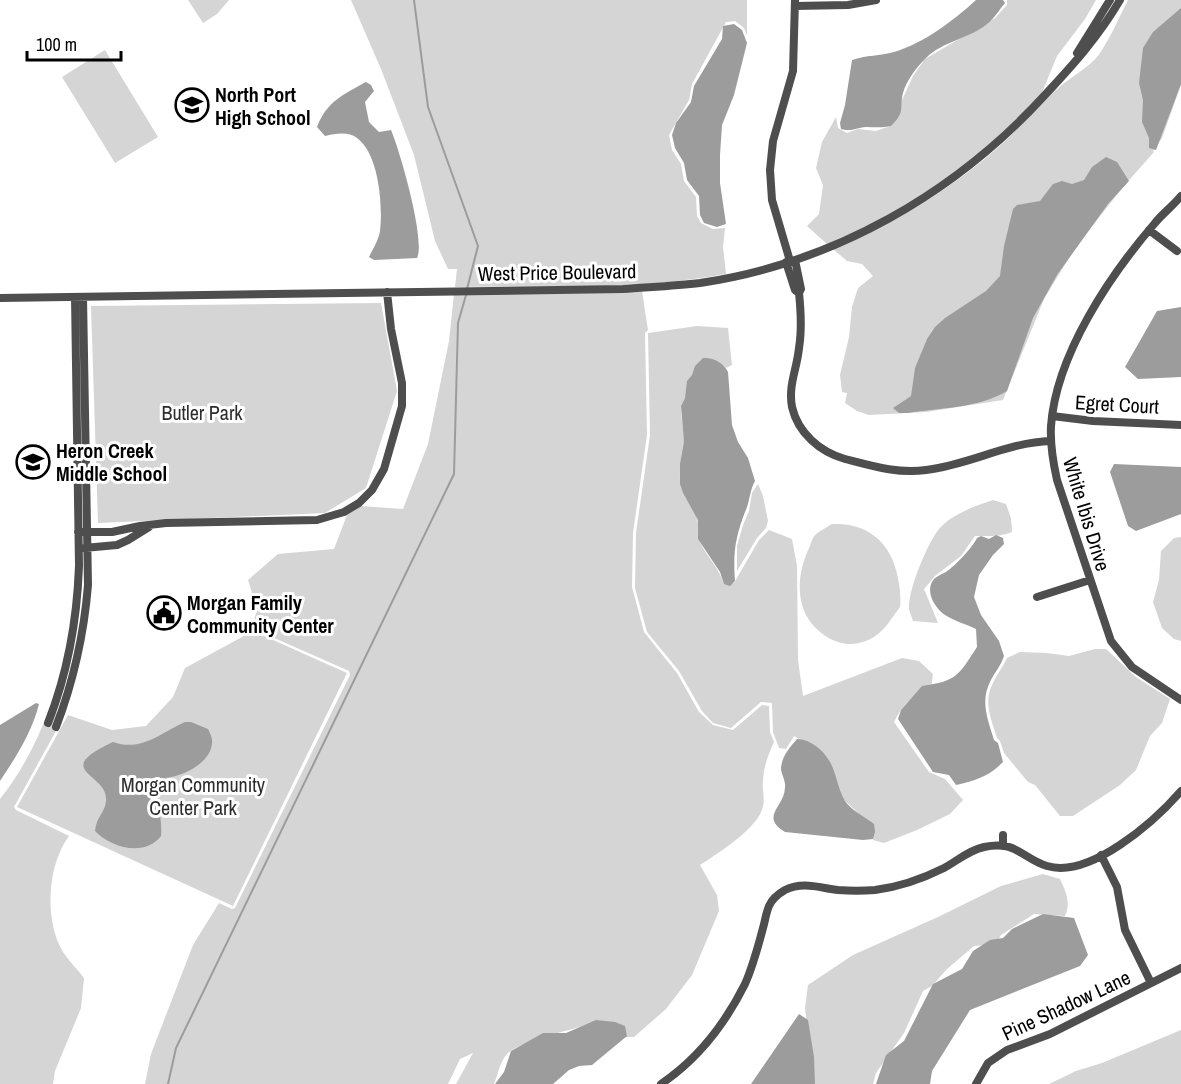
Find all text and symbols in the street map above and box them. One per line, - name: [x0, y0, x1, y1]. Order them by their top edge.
- scale bar: [27, 24, 122, 62]
- text: 100 m: [36, 32, 77, 57]
- place label: North Port High School: [215, 81, 311, 131]
- school or university icon: North Port High School: [174, 87, 210, 123]
- street label: West Price Boulevard: [478, 257, 636, 287]
- street label: Egret Court: [1074, 388, 1160, 420]
- park label: Butler Park: [161, 399, 243, 426]
- place label: Heron Creek Middle School: [56, 437, 167, 487]
- school or university icon: Heron Creek Middle School: [15, 444, 51, 480]
- street label: White Ibis Drive: [1057, 454, 1117, 574]
- place label: Morgan Family Community Center: [187, 589, 334, 639]
- public building icon: Morgan Family Community Center: [146, 595, 182, 631]
- park label: Morgan Community Center Park: [121, 771, 266, 821]
- street label: Pine Shadow Lane: [997, 963, 1135, 1047]

